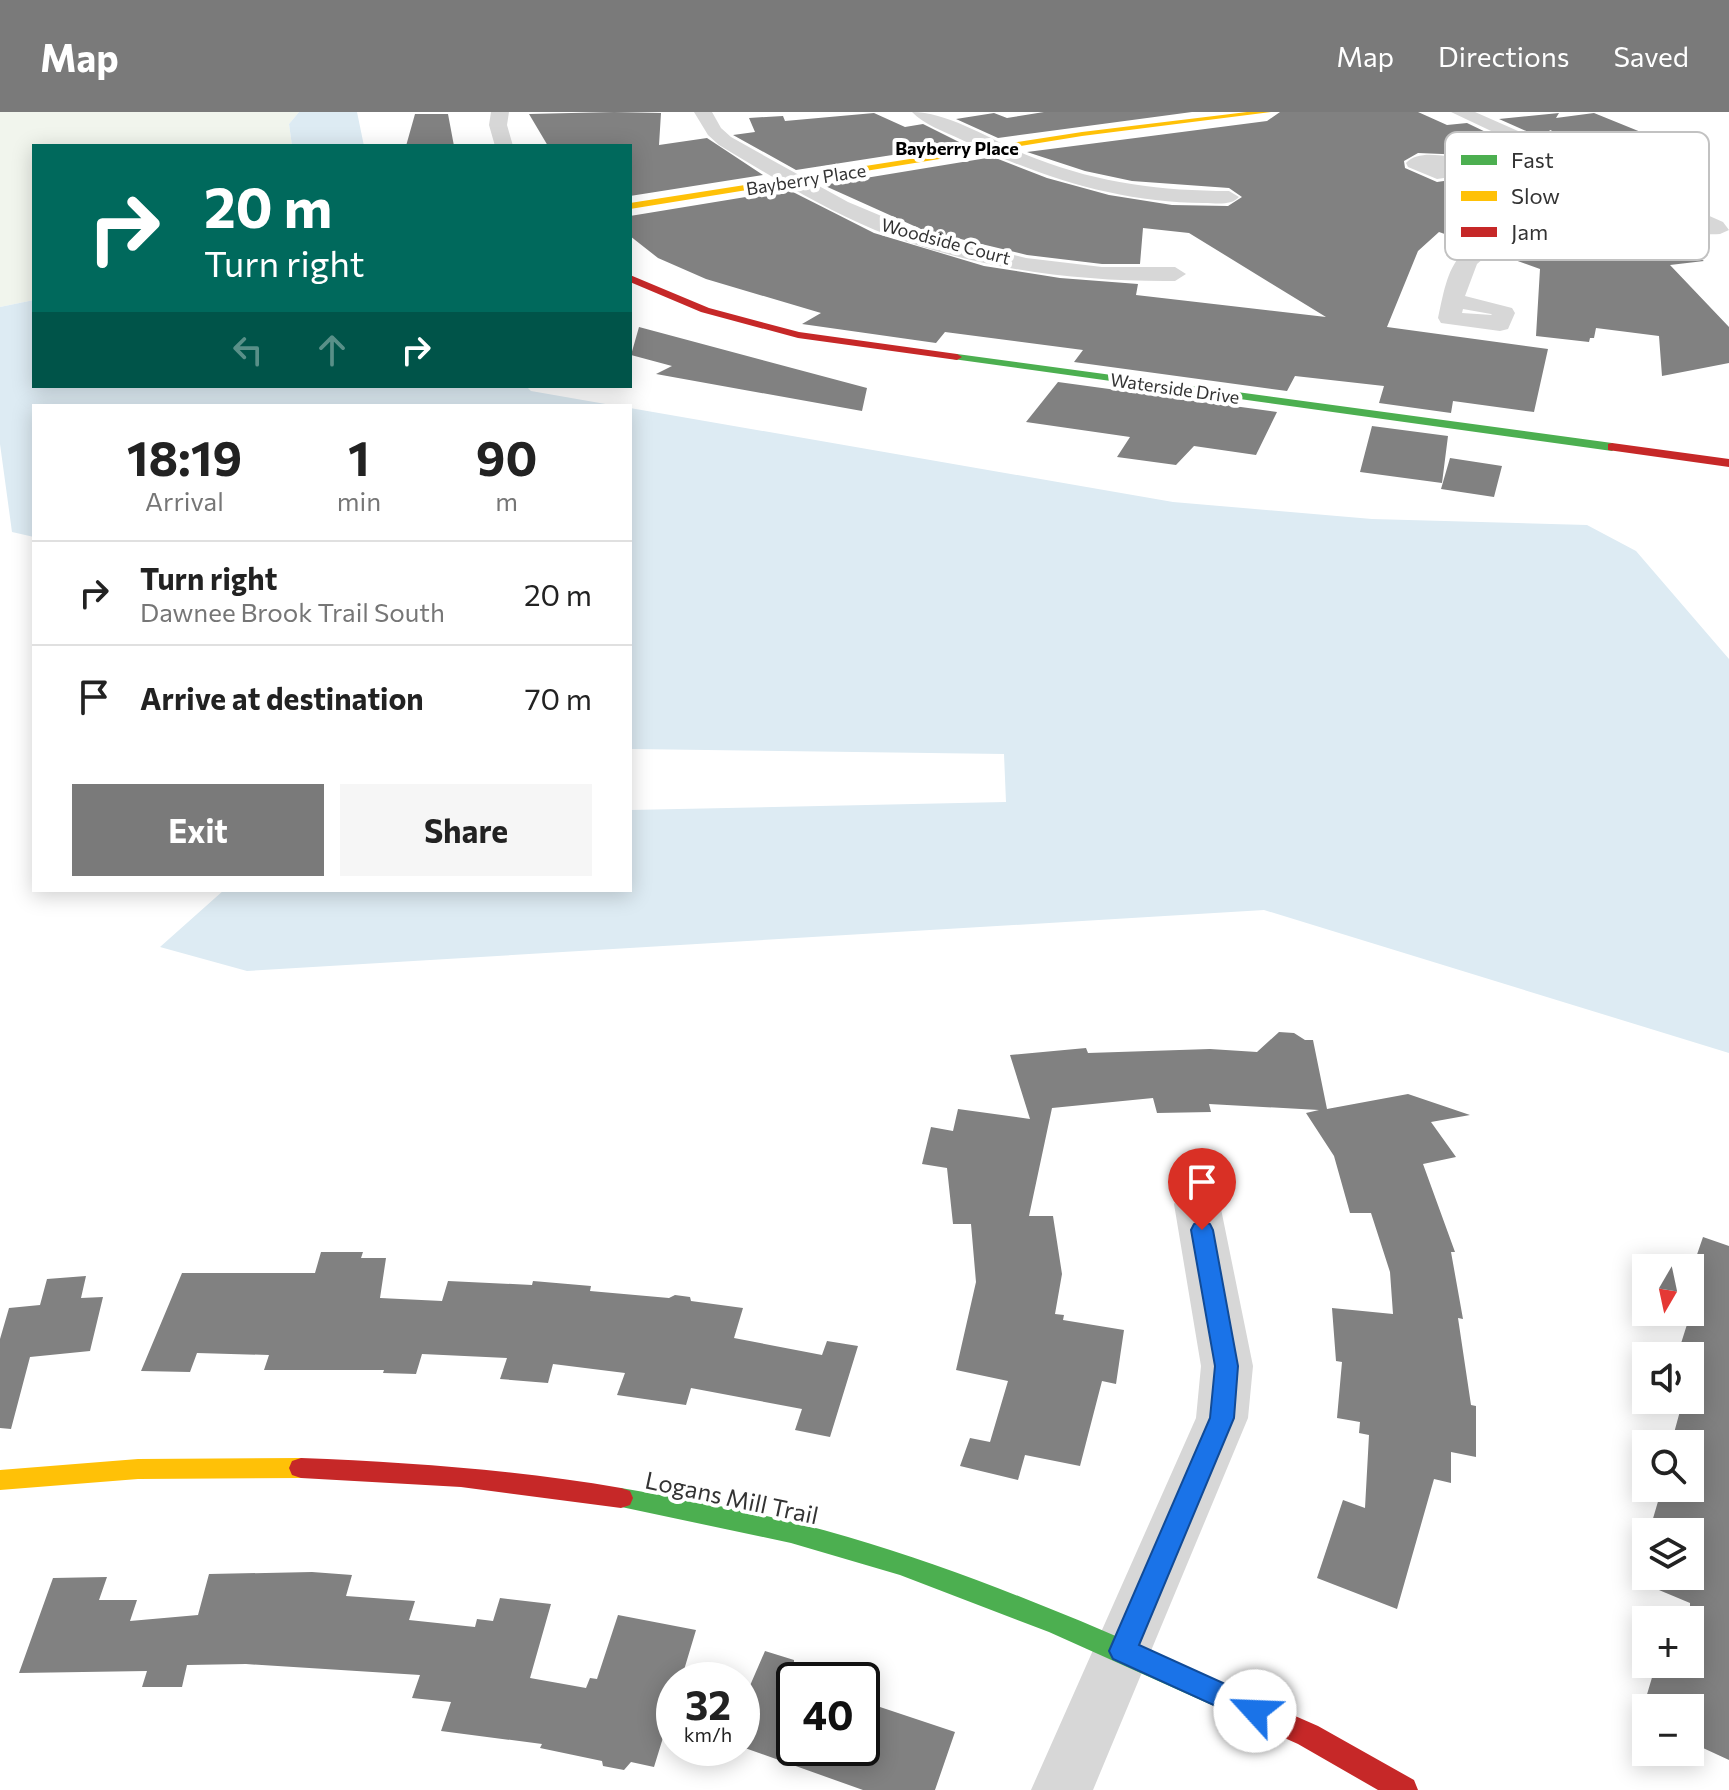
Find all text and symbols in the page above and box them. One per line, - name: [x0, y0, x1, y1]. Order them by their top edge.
- text: Map: [40, 33, 119, 80]
- text: Map: [1336, 39, 1394, 73]
- text: Directions: [1438, 39, 1569, 73]
- text: Saved: [1613, 39, 1689, 73]
- legend: [1445, 132, 1709, 260]
- district label: Bayberry Place: [895, 137, 1019, 159]
- text: Fast: [1511, 146, 1554, 173]
- street label: Bayberry Place: [744, 159, 868, 199]
- text: 20 m: [204, 171, 332, 240]
- icon: right: [72, 176, 176, 280]
- text: Slow: [1511, 182, 1560, 209]
- street label: Woodside Court: [879, 213, 1013, 269]
- text: Jam: [1511, 218, 1548, 245]
- text: Turn right: [204, 240, 365, 284]
- icon: left: [226, 328, 270, 372]
- icon: ahead: [310, 328, 354, 372]
- icon: right: [394, 328, 438, 372]
- street label: Waterside Drive: [1109, 368, 1241, 408]
- text: 18:19: [127, 427, 242, 486]
- text: 1: [348, 427, 370, 486]
- text: 90: [476, 427, 537, 486]
- text: Arrival: [145, 485, 224, 516]
- text: min: [337, 485, 381, 516]
- text: m: [495, 485, 518, 516]
- text: Turn right: [140, 559, 277, 596]
- icon: right: [72, 571, 116, 615]
- text: 20 m: [524, 575, 592, 612]
- text: Dawnee Brook Trail South: [140, 596, 445, 627]
- icon: arrive: [72, 675, 116, 719]
- text: Arrive at destination: [140, 679, 424, 716]
- text: 70 m: [525, 679, 592, 716]
- button: Exit: [72, 784, 324, 876]
- button: Share: [340, 784, 592, 876]
- pin: [1168, 1148, 1236, 1230]
- icon: arrive: [1180, 1160, 1224, 1204]
- north arrow: [1632, 1254, 1704, 1326]
- map controls: [1632, 1254, 1704, 1766]
- button: sound: [1632, 1342, 1704, 1414]
- button: search: [1632, 1430, 1704, 1502]
- street label: Logans Mill Trail: [643, 1464, 821, 1530]
- button: layers: [1632, 1518, 1704, 1590]
- button: +: [1632, 1606, 1704, 1678]
- speed limit sign: 40: [776, 1662, 880, 1766]
- position arrow: [1213, 1669, 1297, 1753]
- text: 32: [685, 1679, 731, 1728]
- button: −: [1632, 1694, 1704, 1766]
- text: km/h: [684, 1722, 732, 1746]

